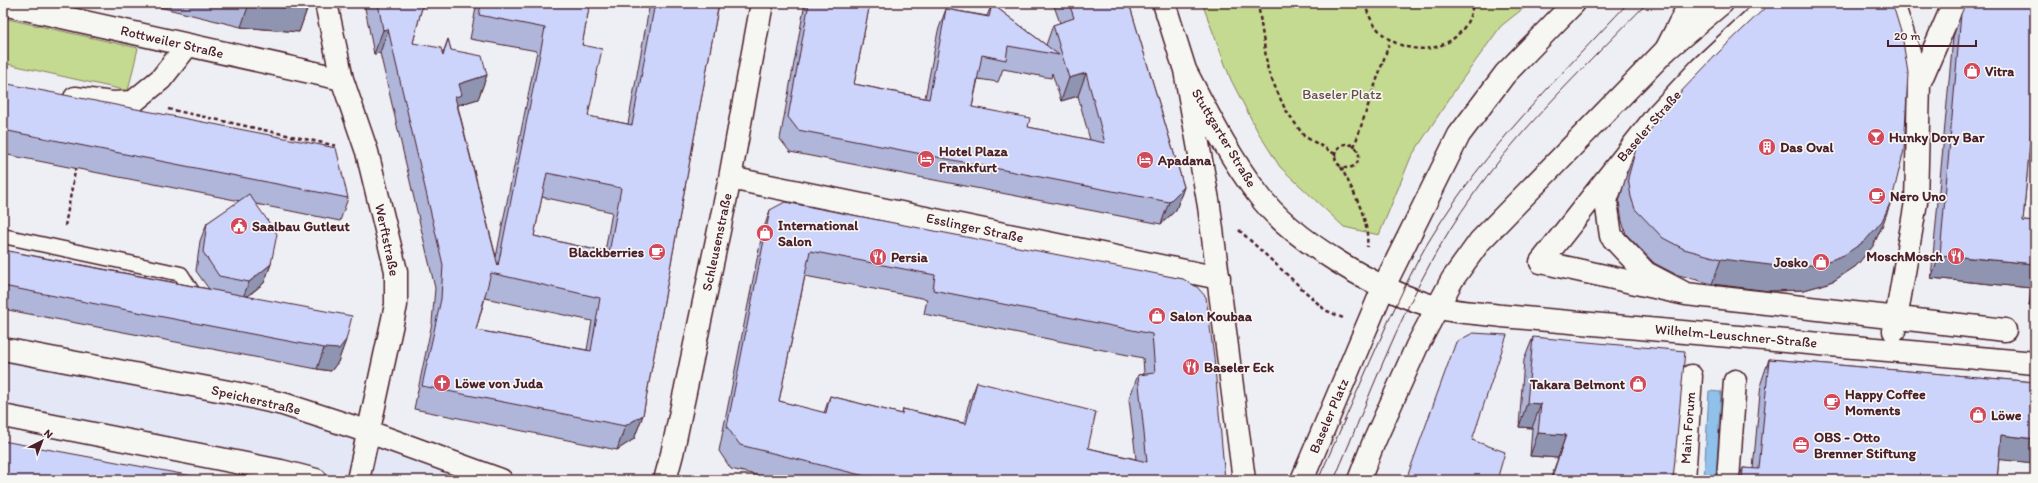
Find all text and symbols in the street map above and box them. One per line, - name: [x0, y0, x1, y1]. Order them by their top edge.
- street label: Rottweiler Straße: [119, 22, 225, 62]
- scale bar: [1888, 22, 1976, 48]
- text: 20 m: [1894, 29, 1921, 43]
- shop icon: Vitra: [1962, 61, 1982, 81]
- place label: Vitra: [1985, 63, 2014, 80]
- street label: Stuttgarter Straße: [1188, 86, 1260, 191]
- park label: Baseler Platz: [1302, 86, 1382, 103]
- street label: Baseler Straße: [1613, 86, 1685, 165]
- bar icon: Hunky Dory Bar: [1866, 127, 1886, 147]
- place label: Hunky Dory Bar: [1889, 129, 1985, 146]
- building icon: Das Oval: [1757, 137, 1777, 157]
- place label: Das Oval: [1780, 139, 1834, 156]
- place label: Hotel Plaza Frankfurt: [939, 143, 1009, 176]
- hotel icon: Hotel Plaza Frankfurt: [916, 149, 936, 169]
- hotel icon: Apadana: [1135, 150, 1155, 170]
- place label: Apadana: [1157, 152, 1212, 169]
- cafe icon: Nero Uno: [1867, 186, 1887, 206]
- place label: Nero Uno: [1890, 188, 1946, 205]
- street label: Schleusenstraße: [698, 191, 736, 293]
- street label: Werftstraße: [371, 202, 403, 278]
- street label: Esslinger Straße: [925, 209, 1026, 247]
- public building icon: Saalbau Gutleut: [229, 216, 249, 236]
- place label: International Salon: [778, 217, 859, 250]
- place label: Saalbau Gutleut: [252, 218, 350, 235]
- shop icon: International Salon: [755, 223, 775, 243]
- cafe icon: Blackberries: [647, 242, 667, 262]
- place label: Blackberries: [569, 244, 644, 261]
- restaurant icon: MoschMosch: [1946, 246, 1966, 266]
- restaurant icon: Persia: [868, 247, 888, 267]
- place label: MoschMosch: [1866, 248, 1944, 265]
- place label: Persia: [891, 249, 929, 266]
- shop icon: Josko: [1811, 252, 1831, 272]
- place label: Josko: [1773, 254, 1808, 271]
- shop icon: Salon Koubaa: [1147, 306, 1167, 326]
- place label: Salon Koubaa: [1170, 308, 1253, 325]
- street label: Wilhelm-Leuschner-Straße: [1654, 320, 1818, 352]
- restaurant icon: Baseler Eck: [1181, 357, 1201, 377]
- place label: Baseler Eck: [1204, 359, 1275, 376]
- church icon: Löwe von Juda: [432, 373, 452, 393]
- shop icon: Takara Belmont: [1628, 374, 1648, 394]
- place label: Löwe von Juda: [455, 375, 544, 392]
- street label: Baseler Platz: [1306, 376, 1353, 456]
- place label: Takara Belmont: [1529, 376, 1626, 393]
- street label: Speicherstraße: [210, 381, 303, 419]
- place label: Happy Coffee Moments: [1845, 386, 1926, 419]
- street label: Main Forum: [1677, 391, 1699, 465]
- cafe icon: Happy Coffee Moments: [1822, 392, 1842, 412]
- shop icon: Löwe: [1968, 405, 1988, 425]
- place label: Löwe: [1991, 407, 2022, 424]
- north arrow: [22, 421, 62, 461]
- text: N: [41, 427, 55, 441]
- place label: OBS - Otto Brenner Stiftung: [1814, 429, 1917, 462]
- office icon: OBS - Otto Brenner Stiftung: [1791, 435, 1811, 455]

